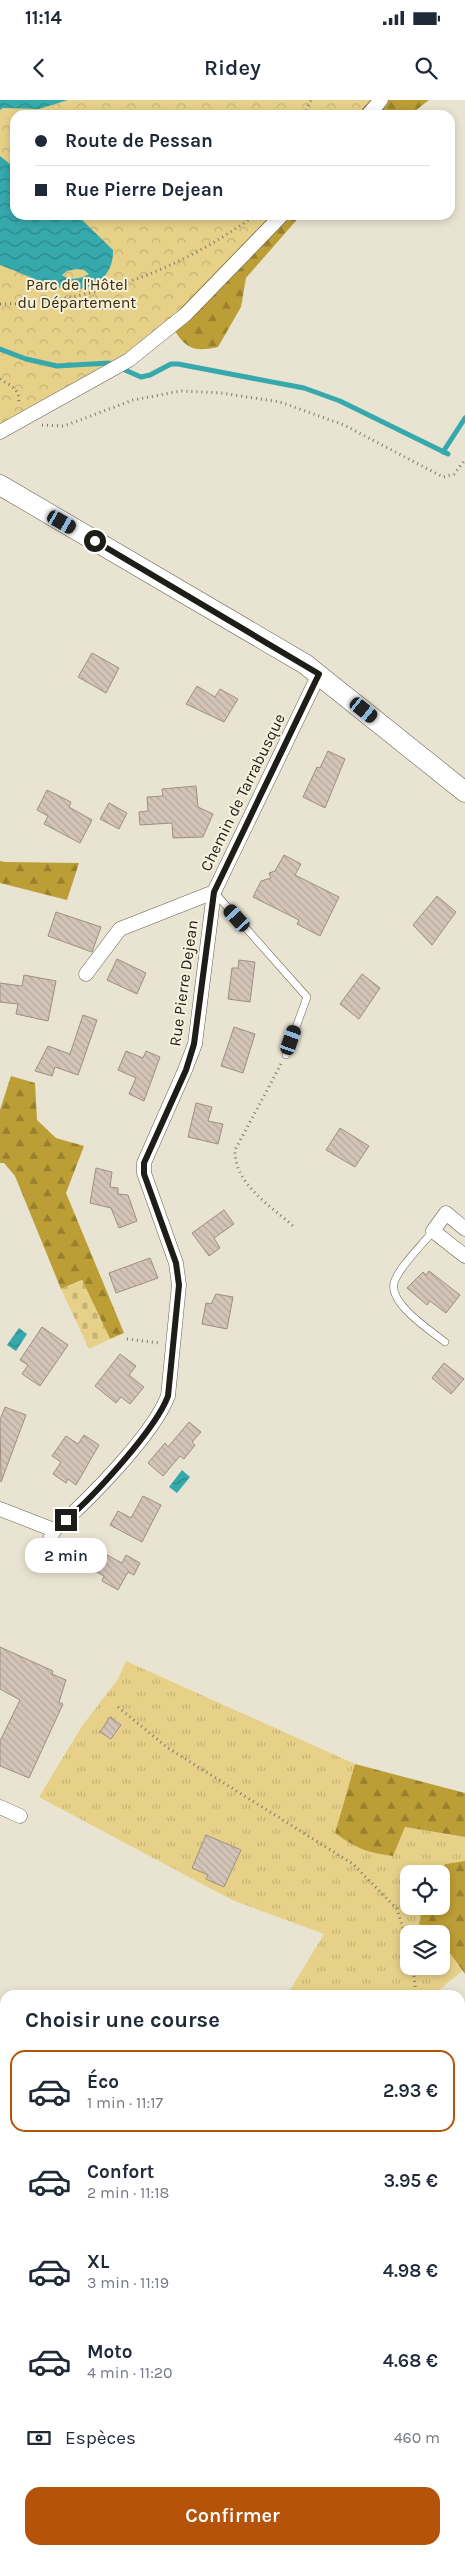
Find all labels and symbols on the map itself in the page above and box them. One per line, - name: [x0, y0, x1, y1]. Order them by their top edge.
- park label: Parc de l'Hôtel du Département: [18, 275, 136, 312]
- car: [45, 508, 78, 536]
- route start: [84, 530, 106, 552]
- car: [347, 695, 380, 725]
- street label: Chemin de Tarrabusque: [196, 710, 289, 874]
- car: [221, 902, 252, 934]
- street label: Rue Pierre Dejean: [165, 919, 202, 1047]
- car: [279, 1023, 302, 1057]
- route end: [55, 1509, 77, 1531]
- callout: 2 min: [25, 1538, 107, 1572]

